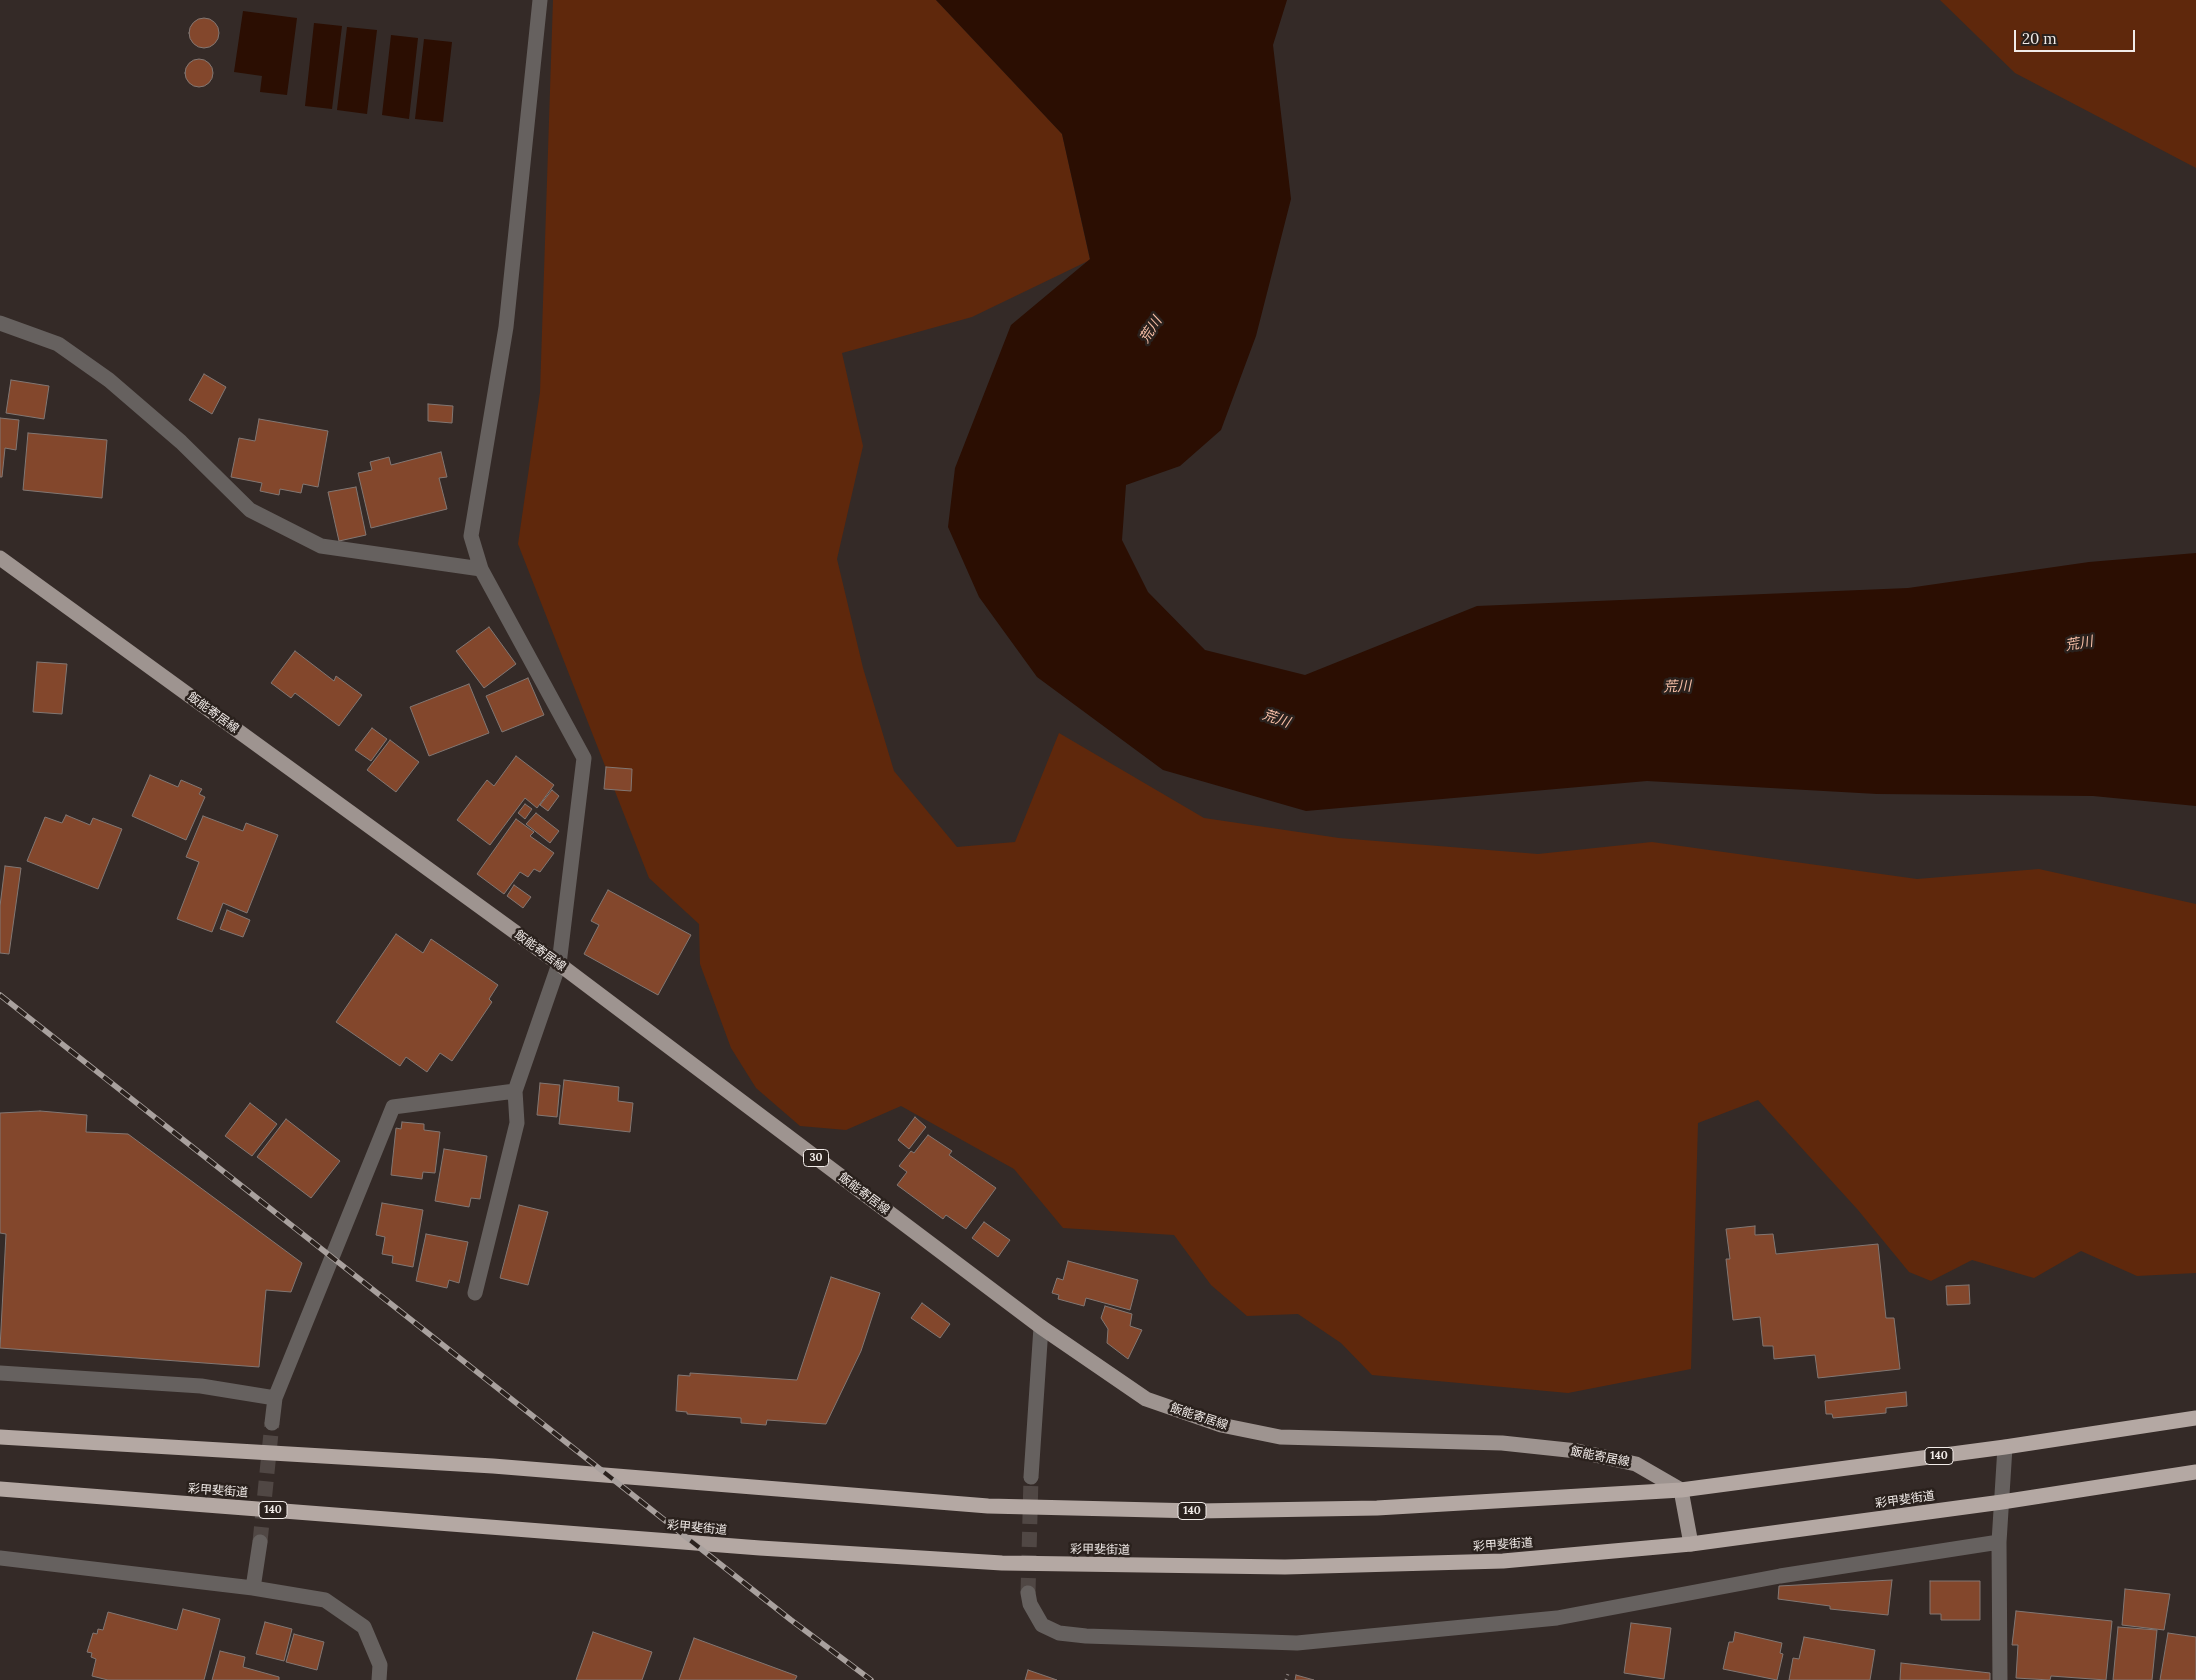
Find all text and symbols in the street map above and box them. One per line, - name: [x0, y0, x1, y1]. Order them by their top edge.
- scale bar: [2016, 20, 2137, 52]
- text: 20 m: [2022, 29, 2057, 48]
- water label: 荒川: [1136, 314, 1166, 346]
- water label: 荒川: [2064, 633, 2094, 655]
- water label: 荒川: [1663, 678, 1691, 696]
- street label: 飯能寄居線: [184, 690, 242, 736]
- water label: 荒川: [1260, 706, 1292, 732]
- street label: 飯能寄居線: [511, 928, 569, 974]
- road number: 30: [804, 1150, 828, 1166]
- street label: 飯能寄居線: [836, 1170, 892, 1218]
- street label: 飯能寄居線: [1168, 1401, 1230, 1433]
- street label: 飯能寄居線: [1569, 1444, 1631, 1470]
- road number: 140: [1925, 1448, 1953, 1464]
- street label: 彩甲斐街道: [188, 1482, 248, 1500]
- street label: 彩甲斐街道: [1874, 1489, 1936, 1511]
- road number: 140: [259, 1502, 287, 1518]
- road number: 140: [1178, 1502, 1206, 1520]
- street label: 彩甲斐街道: [666, 1518, 728, 1538]
- street label: 彩甲斐街道: [1473, 1536, 1533, 1554]
- street label: 彩甲斐街道: [1070, 1542, 1130, 1558]

